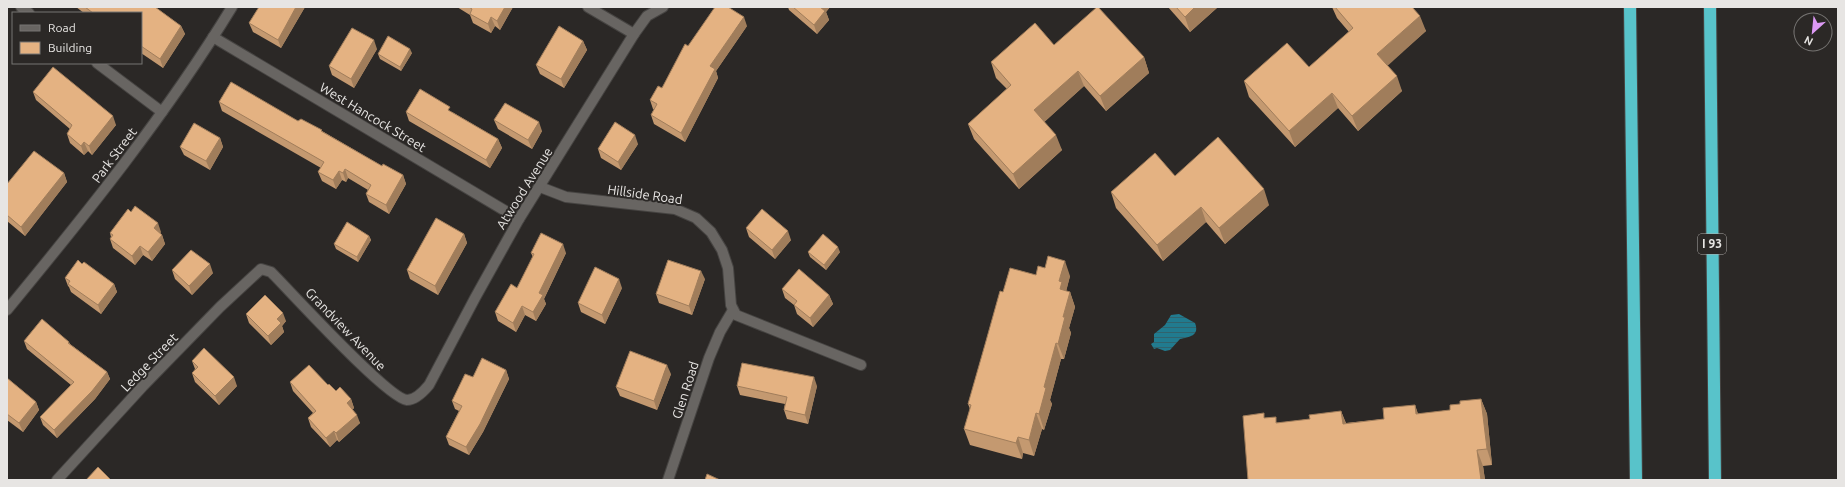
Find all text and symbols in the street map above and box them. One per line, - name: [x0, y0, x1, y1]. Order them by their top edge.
- legend: [12, 12, 142, 64]
- north arrow: [1793, 12, 1833, 52]
- text: Road: [48, 21, 76, 34]
- text: N: [1802, 34, 1815, 48]
- text: Building: [48, 41, 92, 54]
- street label: West Hancock Street: [317, 80, 429, 154]
- street label: Park Street: [89, 125, 139, 185]
- street label: Atwood Avenue: [493, 145, 555, 231]
- street label: Hillside Road: [607, 182, 683, 206]
- road number: I 93: [1698, 234, 1726, 254]
- street label: Grandview Avenue: [303, 285, 389, 373]
- street label: Ledge Street: [118, 330, 180, 394]
- street label: Glen Road: [669, 360, 701, 420]

